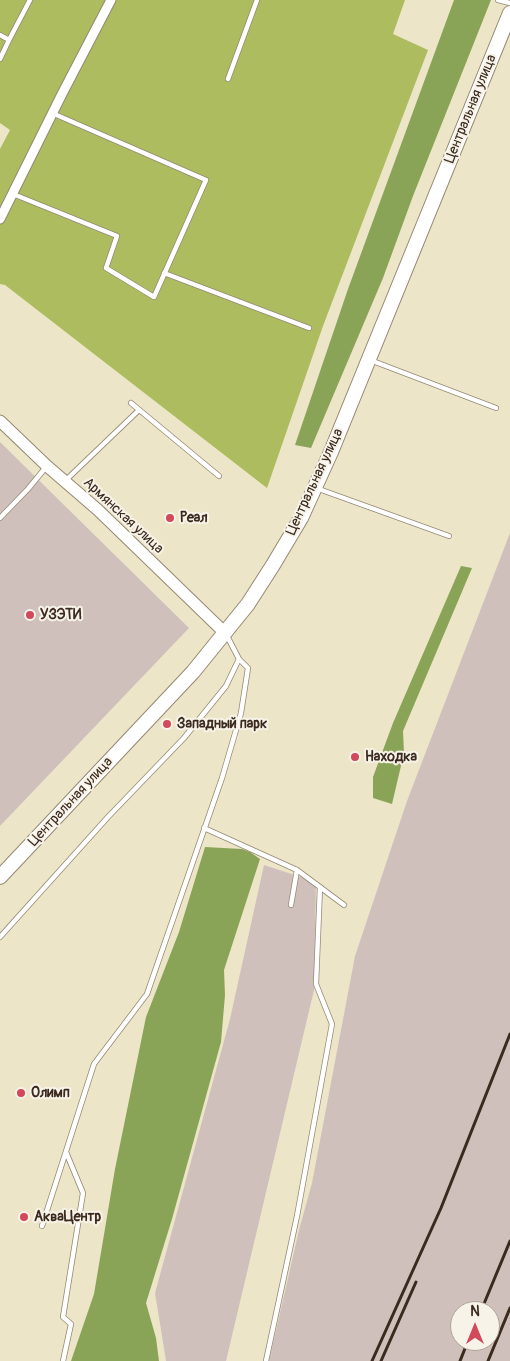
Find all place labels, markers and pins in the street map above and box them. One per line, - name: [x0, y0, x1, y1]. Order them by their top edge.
- place label: Реал: [180, 510, 208, 526]
- marker: Реал: [164, 512, 176, 524]
- place label: УЗЭТИ: [40, 607, 81, 623]
- marker: УЗЭТИ: [24, 609, 36, 621]
- place label: Западный парк: [177, 716, 267, 732]
- marker: Западный парк: [161, 718, 173, 730]
- place label: Находка: [365, 749, 417, 765]
- marker: Находка: [349, 751, 361, 763]
- place label: Олимп: [31, 1085, 70, 1101]
- marker: Олимп: [15, 1087, 27, 1099]
- place label: АкваЦентр: [34, 1209, 101, 1225]
- marker: АкваЦентр: [18, 1211, 30, 1223]

